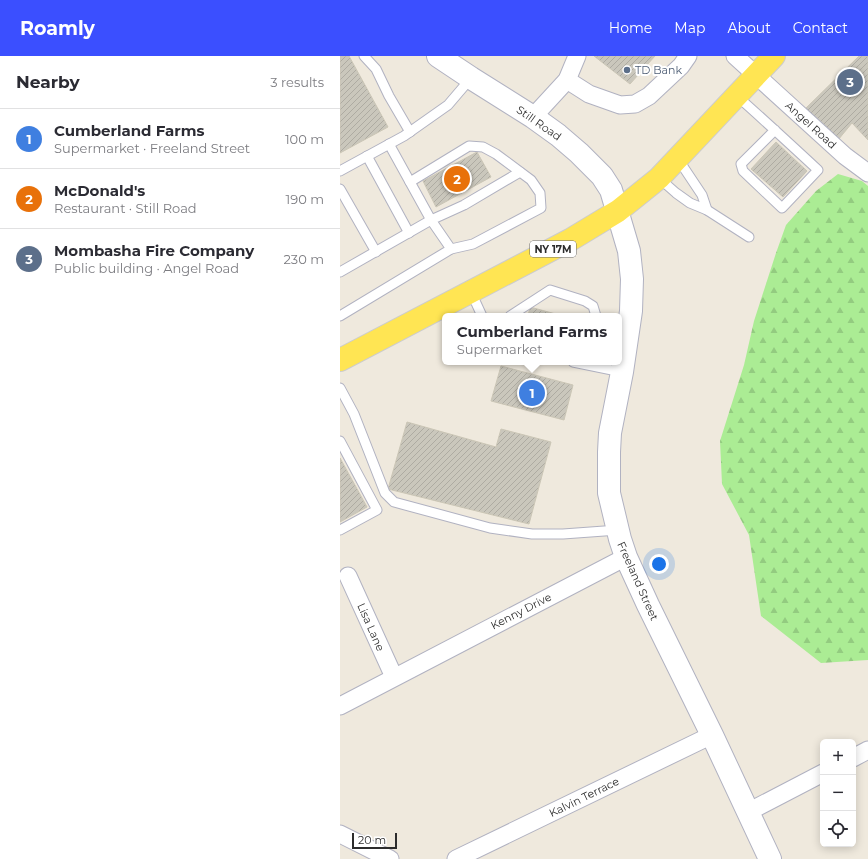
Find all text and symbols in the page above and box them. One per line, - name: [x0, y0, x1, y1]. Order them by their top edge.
- text: Roamly: [20, 17, 95, 40]
- text: Home: [609, 19, 652, 37]
- text: Map: [674, 19, 705, 37]
- text: About: [727, 19, 771, 37]
- text: Contact: [793, 19, 848, 37]
- place label: TD Bank: [635, 63, 683, 77]
- marker: TD Bank: [622, 65, 632, 75]
- pin: 3: [837, 67, 863, 97]
- text: Nearby: [16, 72, 80, 92]
- text: 3 results: [270, 74, 324, 90]
- street label: Angel Road: [782, 98, 840, 152]
- street label: Still Road: [514, 102, 564, 144]
- text: Cumberland Farms: [54, 121, 204, 140]
- text: 1: [26, 131, 32, 147]
- text: 100 m: [285, 131, 324, 147]
- text: Supermarket · Freeland Street: [54, 140, 250, 156]
- pin: 2: [444, 164, 470, 194]
- text: McDonald's: [54, 181, 145, 200]
- text: 2: [25, 191, 33, 207]
- text: 190 m: [286, 191, 324, 207]
- text: Restaurant · Still Road: [54, 200, 197, 216]
- text: Mombasha Fire Company: [54, 241, 254, 260]
- road number: NY 17M: [530, 241, 576, 257]
- text: 3: [25, 251, 33, 267]
- text: 230 m: [283, 251, 324, 267]
- text: Public building · Angel Road: [54, 260, 239, 276]
- popup: [442, 313, 622, 365]
- text: Cumberland Farms: [457, 322, 607, 341]
- text: Supermarket: [457, 341, 542, 357]
- pin: 1: [519, 378, 545, 408]
- street label: Freeland Street: [614, 539, 662, 623]
- your location: [649, 554, 669, 574]
- street label: Kenny Drive: [488, 590, 554, 632]
- street label: Lisa Lane: [354, 601, 388, 654]
- map controls: [820, 739, 856, 847]
- button: +: [820, 739, 856, 775]
- street label: Kalvin Terrace: [547, 774, 622, 820]
- button: −: [820, 775, 856, 811]
- button: locate: [820, 811, 856, 847]
- scale bar: [352, 831, 397, 850]
- text: 20 m: [358, 833, 386, 847]

